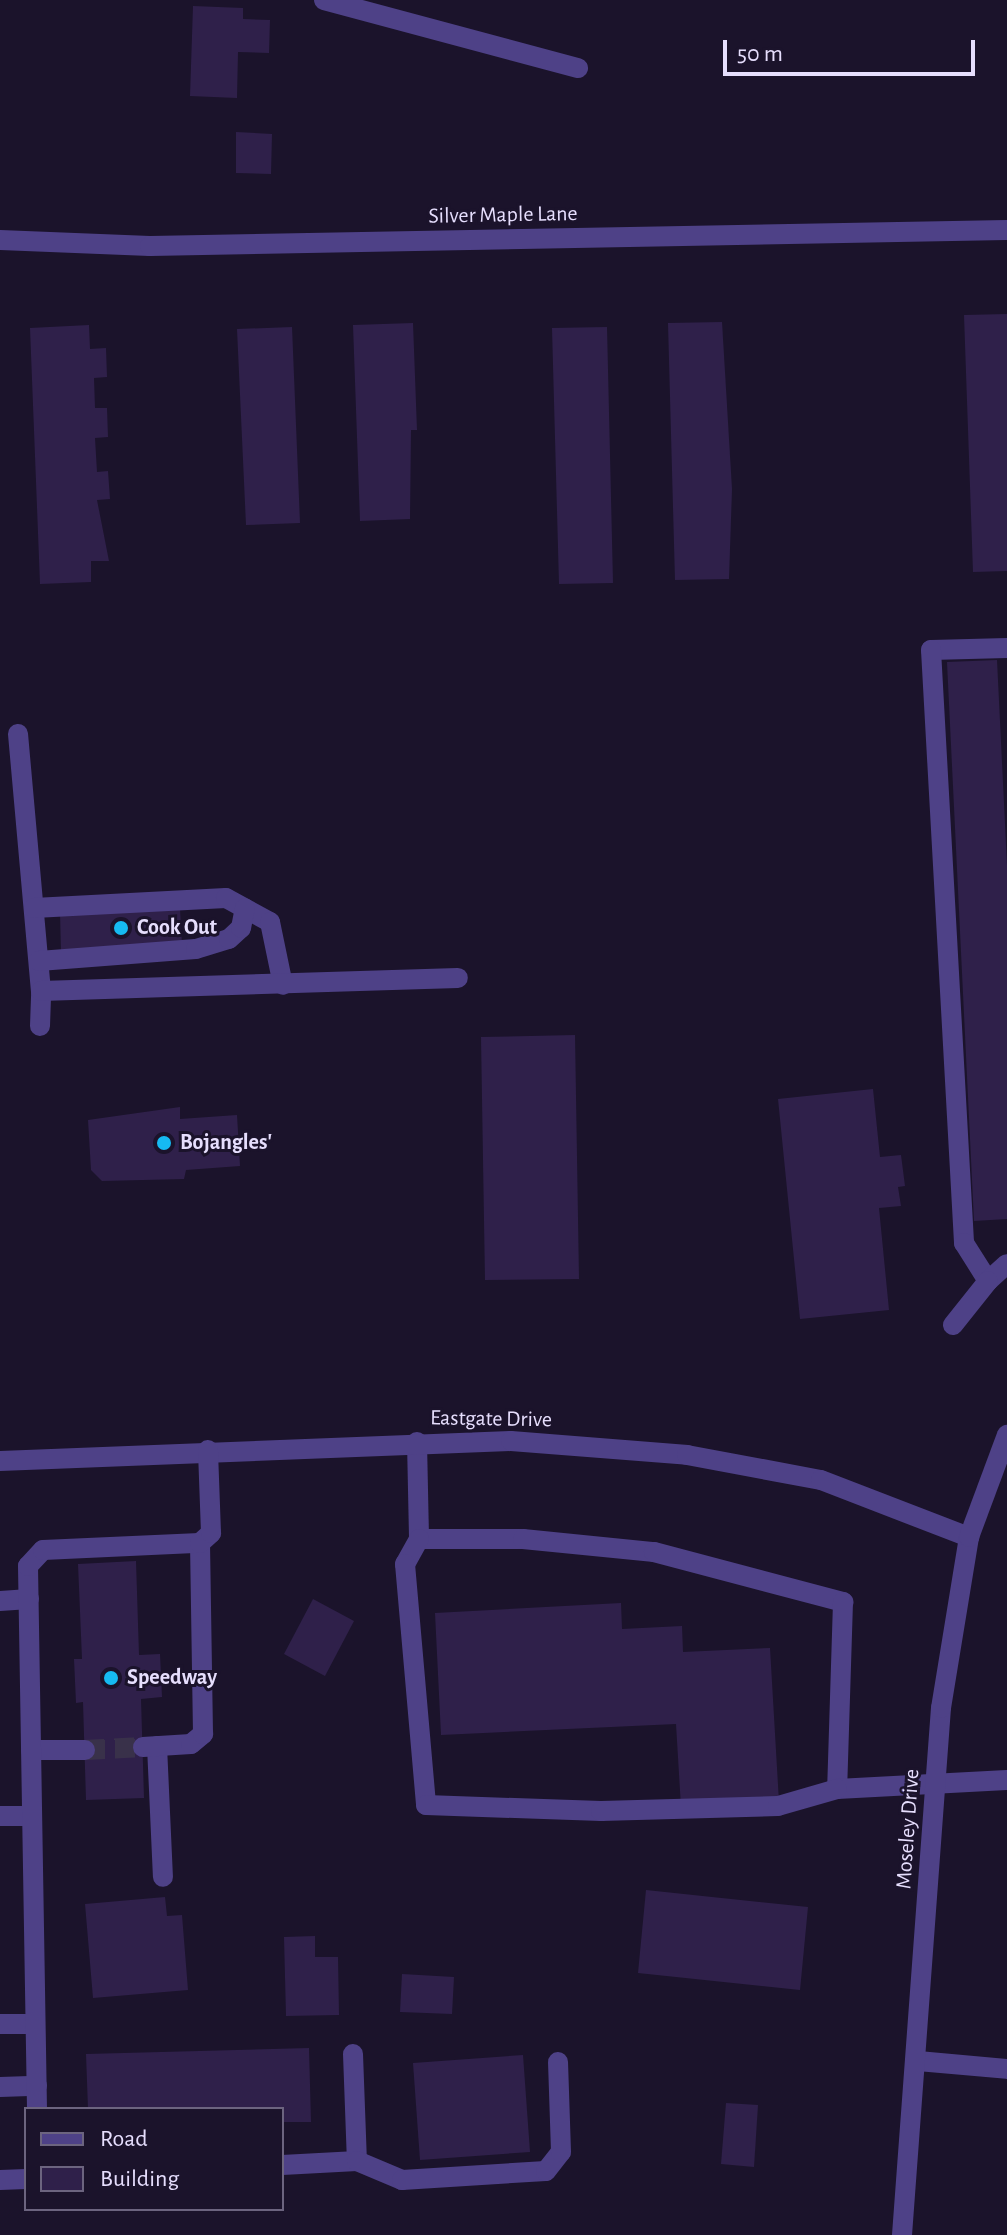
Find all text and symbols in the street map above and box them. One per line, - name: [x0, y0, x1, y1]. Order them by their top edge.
- scale bar: [727, 24, 979, 74]
- text: 50 m: [737, 42, 783, 66]
- street label: Silver Maple Lane: [428, 200, 578, 230]
- place label: Cook Out: [137, 915, 217, 941]
- marker: Cook Out: [112, 919, 130, 937]
- place label: Bojangles': [180, 1130, 272, 1156]
- marker: Bojangles': [155, 1134, 173, 1152]
- street label: Eastgate Drive: [430, 1405, 552, 1433]
- place label: Speedway: [127, 1665, 217, 1691]
- marker: Speedway: [102, 1669, 120, 1687]
- street label: Moseley Drive: [891, 1768, 925, 1890]
- legend: [24, 2107, 284, 2211]
- text: Road: [100, 2127, 148, 2151]
- text: Building: [100, 2167, 179, 2191]

